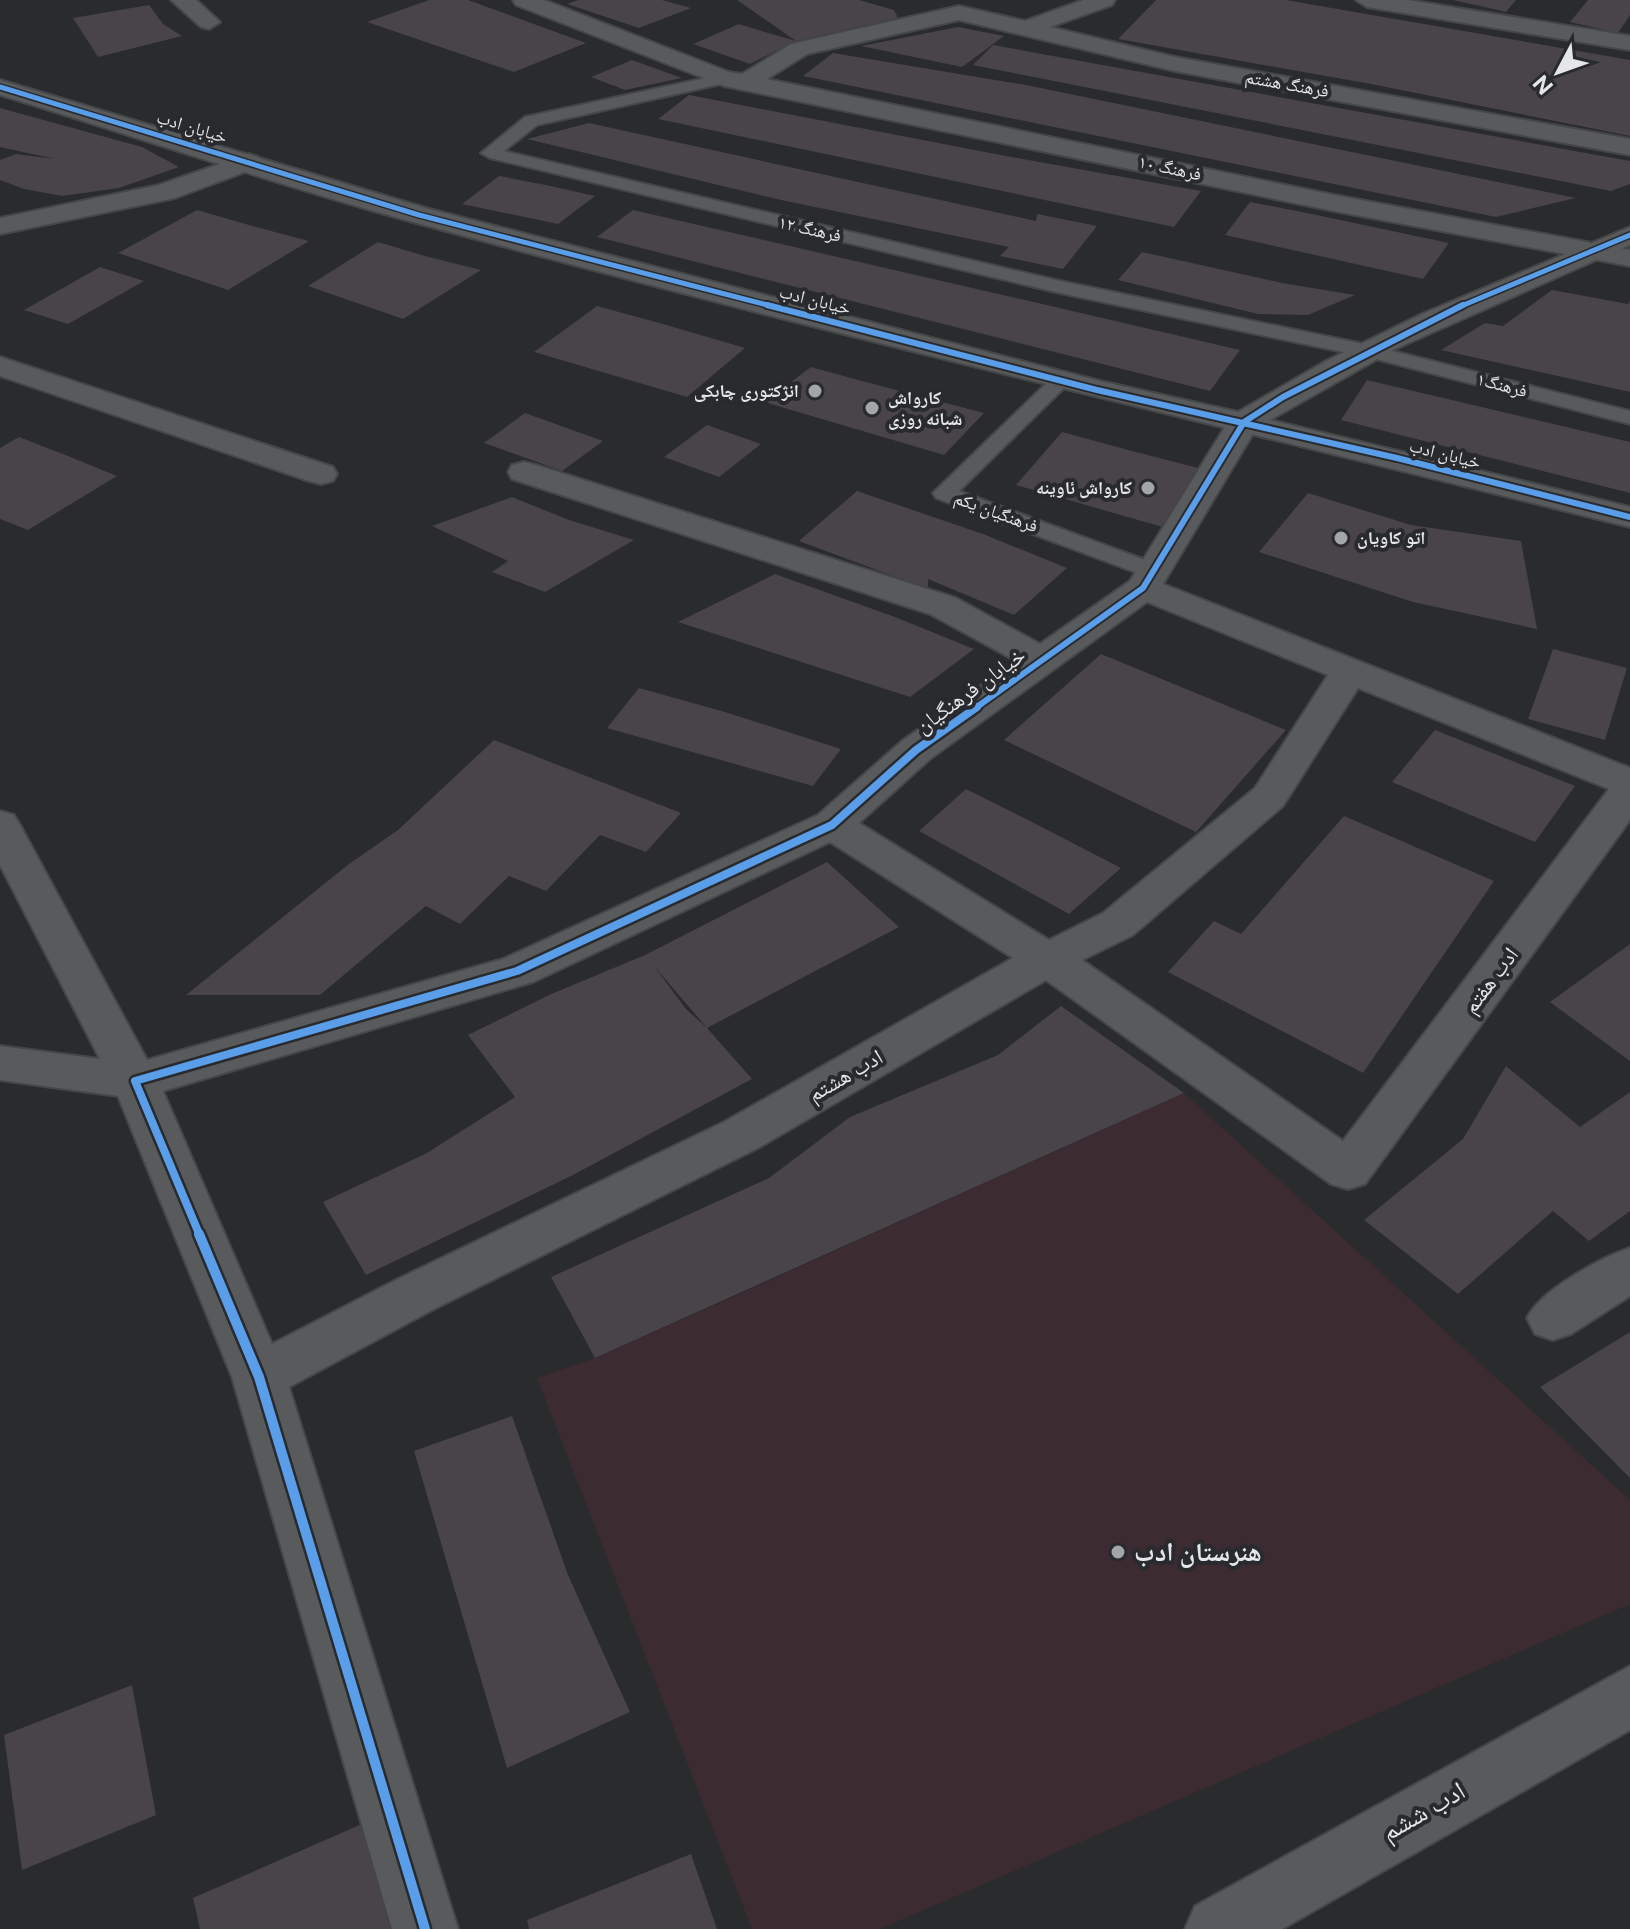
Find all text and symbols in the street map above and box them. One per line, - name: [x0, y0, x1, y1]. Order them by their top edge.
- north arrow: [1518, 32, 1598, 112]
- street label: فرهنگ هشتم: [1243, 66, 1331, 103]
- text: N: [1527, 70, 1558, 100]
- street label: خیابان ادب: [154, 106, 230, 148]
- street label: فرهنگ ۱۰: [1137, 151, 1203, 184]
- street label: فرهنگ ۱۲: [777, 211, 844, 246]
- street label: خیابان ادب: [777, 281, 853, 319]
- street label: فرهنگ۱: [1475, 368, 1530, 401]
- place label: انژکتوری چابکی: [694, 380, 799, 402]
- marker: انژکتوری چابکی: [806, 382, 824, 400]
- place label: کارواش شبانه روزی: [888, 387, 962, 430]
- marker: کارواش شبانه روزی: [863, 399, 881, 417]
- street label: خیابان ادب: [1407, 435, 1483, 473]
- place label: کارواش ئاوینه: [1036, 477, 1132, 499]
- marker: کارواش ئاوینه: [1139, 479, 1157, 497]
- street label: فرهنگیان یکم: [951, 487, 1041, 538]
- place label: اتو کاویان: [1357, 527, 1425, 549]
- marker: اتو کاویان: [1332, 529, 1350, 547]
- street label: خیابان فرهنگیان: [910, 641, 1031, 739]
- street label: ادب هفتم: [1457, 942, 1525, 1019]
- street label: ادب هشتم: [803, 1043, 888, 1108]
- place label: هنرستان ادب: [1134, 1536, 1262, 1568]
- marker: هنرستان ادب: [1109, 1543, 1127, 1561]
- street label: ادب ششم: [1375, 1774, 1471, 1849]

